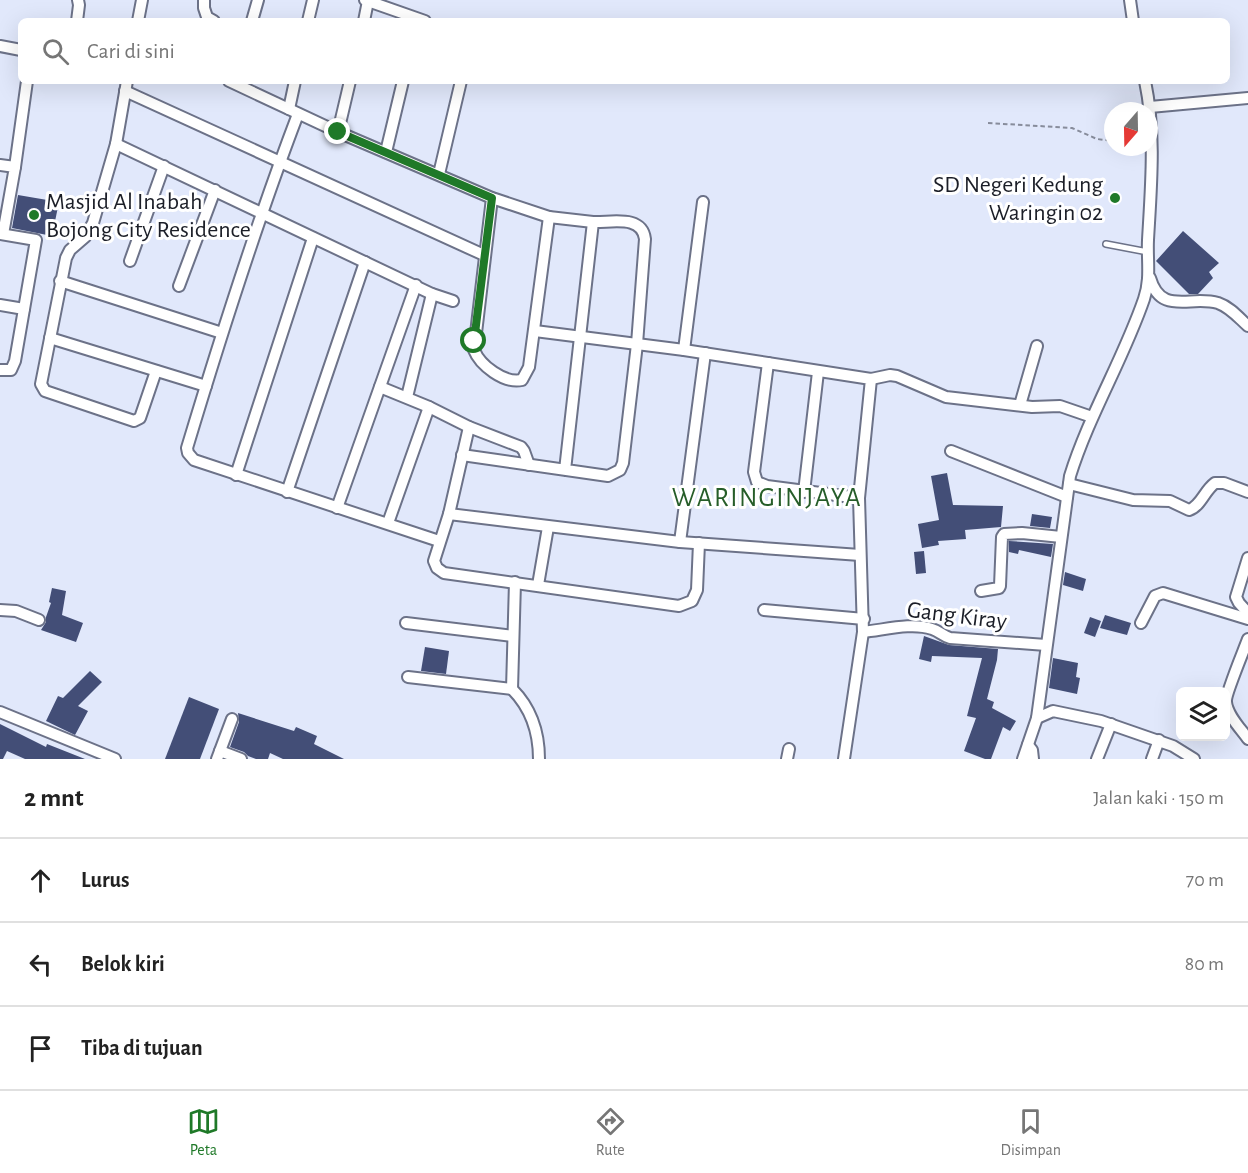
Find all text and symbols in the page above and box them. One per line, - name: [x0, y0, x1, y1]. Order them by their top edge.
- search box: [18, 18, 1230, 84]
- icon: search: [39, 35, 72, 68]
- text: Cari di sini: [87, 40, 175, 62]
- north arrow: [1104, 102, 1158, 156]
- route end: [324, 118, 350, 144]
- place label: SD Negeri Kedung Waringin 02: [933, 173, 1103, 225]
- place label: Masjid Al Inabah Bojong City Residence: [46, 190, 251, 242]
- marker: SD Negeri Kedung Waringin 02: [1108, 191, 1122, 205]
- marker: Masjid Al Inabah Bojong City Residence: [27, 208, 41, 222]
- route start: [460, 327, 486, 353]
- district label: WARINGINJAYA: [672, 484, 862, 511]
- street label: Gang Kiray: [906, 598, 1008, 634]
- map controls: [1176, 687, 1230, 741]
- button: layers: [1176, 687, 1230, 741]
- text: 2 mnt: [24, 785, 84, 811]
- text: Jalan kaki · 150 m: [1093, 788, 1224, 808]
- icon: ahead: [24, 864, 57, 897]
- text: Lurus: [81, 869, 130, 891]
- text: 70 m: [1186, 870, 1224, 890]
- icon: left: [24, 948, 57, 981]
- text: Belok kiri: [81, 953, 165, 975]
- text: 80 m: [1185, 954, 1224, 974]
- icon: arrive: [24, 1032, 57, 1065]
- text: Tiba di tujuan: [81, 1037, 203, 1059]
- tab: Peta: [187, 1105, 220, 1160]
- tab: Rute: [594, 1105, 627, 1160]
- tab: Disimpan: [1001, 1105, 1061, 1160]

